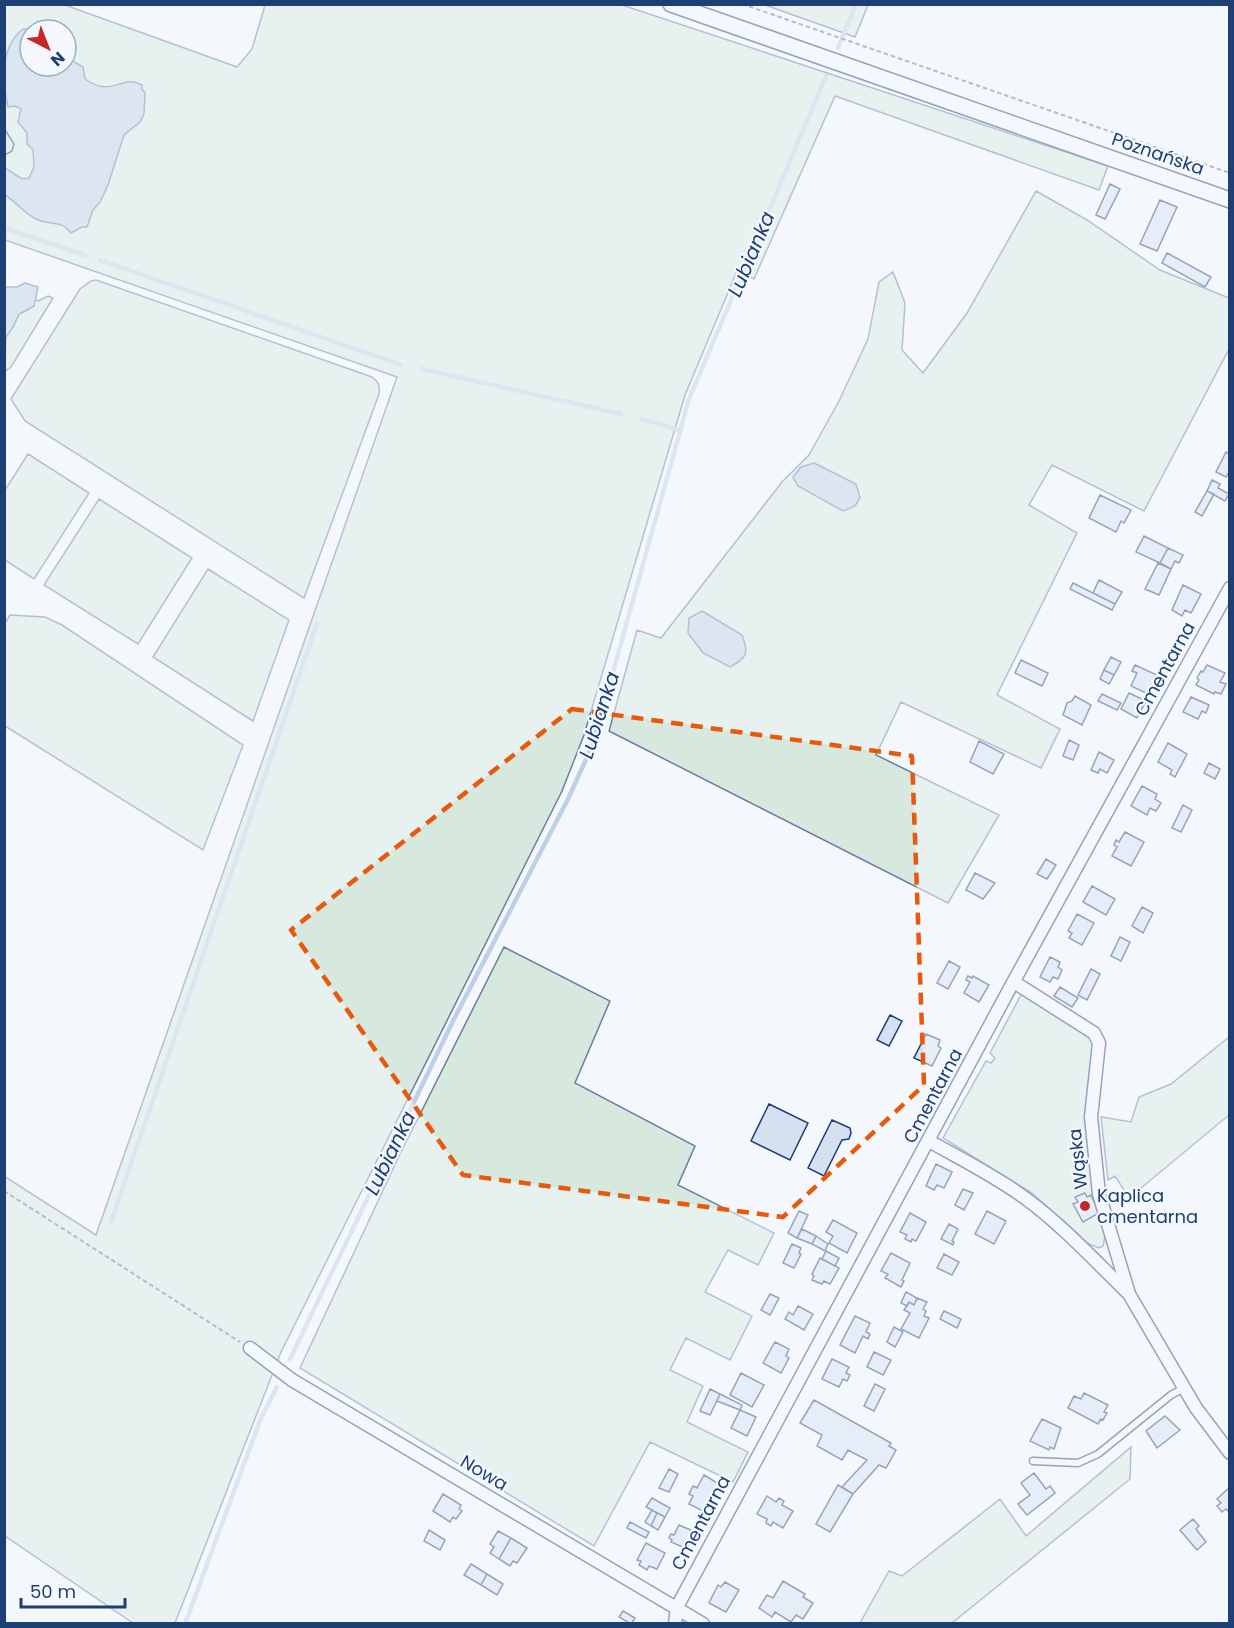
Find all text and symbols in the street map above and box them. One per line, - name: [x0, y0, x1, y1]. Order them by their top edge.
- north arrow: [18, 18, 78, 78]
- text: N: [46, 46, 70, 71]
- street label: Poznańska: [1109, 126, 1208, 181]
- water label: Lubianka: [721, 207, 781, 301]
- street label: Cmentarna: [1128, 617, 1201, 720]
- water label: Lubianka: [572, 668, 626, 762]
- street label: Cmentarna: [897, 1044, 968, 1148]
- water label: Lubianka: [358, 1106, 422, 1200]
- street label: Wąska: [1062, 1128, 1093, 1190]
- place label: Kaplica cmentarna: [1097, 1183, 1198, 1229]
- marker: Kaplica cmentarna: [1078, 1199, 1092, 1213]
- street label: Nowa: [456, 1449, 513, 1496]
- street label: Cmentarna: [665, 1471, 736, 1575]
- scale bar: [21, 1571, 124, 1609]
- text: 50 m: [30, 1579, 76, 1604]

